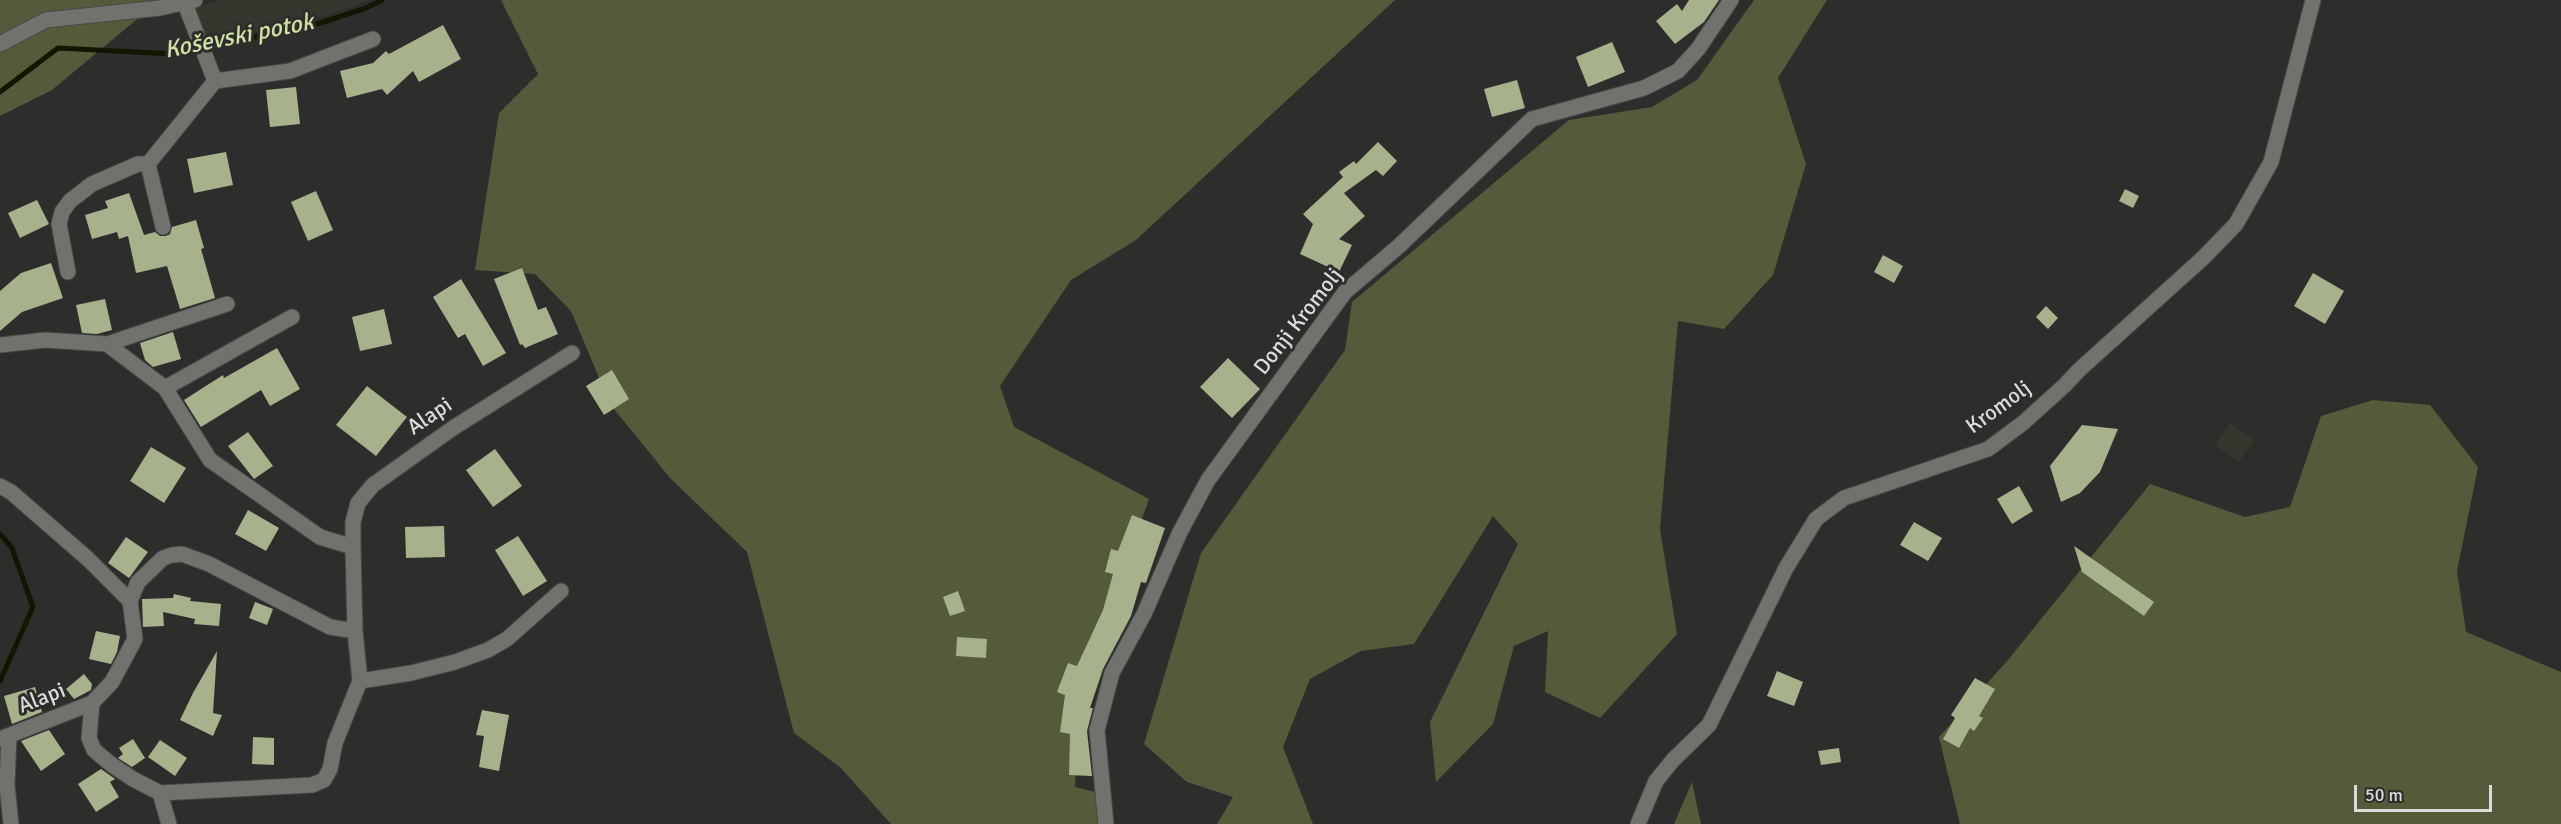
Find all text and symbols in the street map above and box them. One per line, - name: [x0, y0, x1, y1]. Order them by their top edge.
- water label: Koševski potok: [162, 8, 316, 66]
- street label: Donji Kromolj: [1249, 263, 1349, 381]
- street label: Kromolj: [1961, 376, 2037, 440]
- street label: Alapi: [403, 392, 457, 442]
- street label: Alapi: [15, 678, 69, 720]
- scale bar: [2357, 773, 2495, 811]
- text: 50 m: [2365, 784, 2403, 806]

